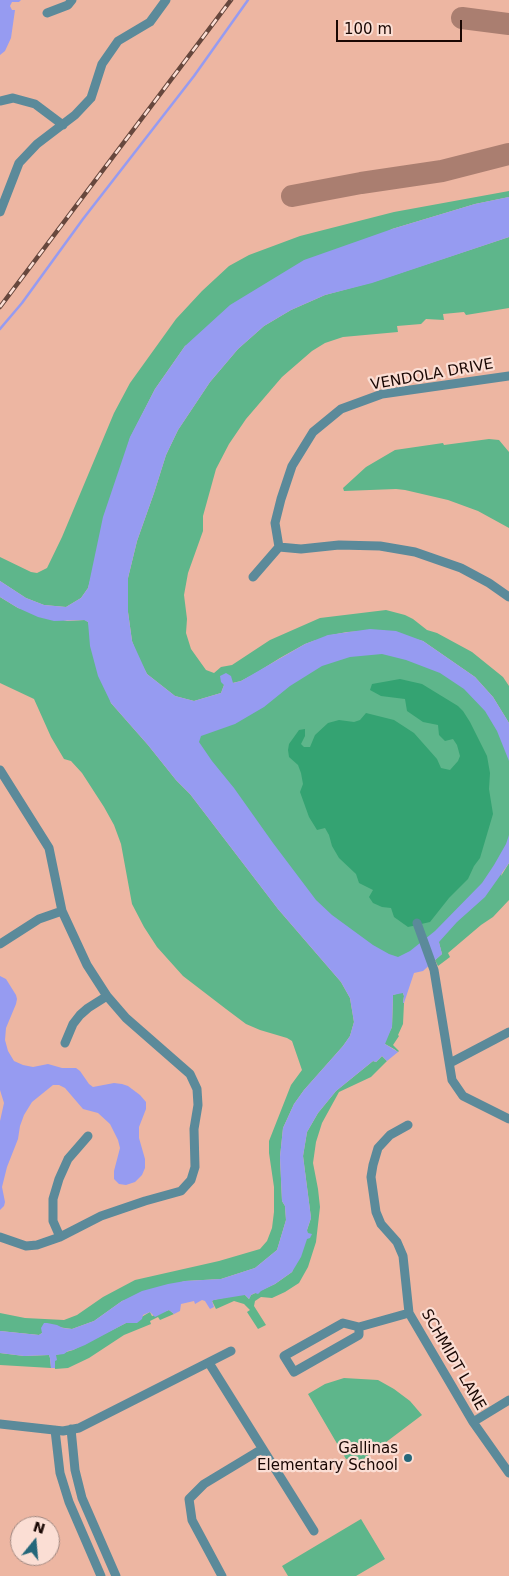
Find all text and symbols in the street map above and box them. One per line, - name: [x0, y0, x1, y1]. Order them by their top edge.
- scale bar: [339, 10, 465, 42]
- text: 100 m: [344, 20, 392, 38]
- street label: VENDOLA DRIVE: [369, 355, 495, 395]
- street label: SCHMIDT LANE: [417, 1306, 489, 1414]
- place label: Gallinas Elementary School: [257, 1440, 398, 1475]
- marker: Gallinas Elementary School: [402, 1452, 414, 1464]
- north arrow: [10, 1516, 60, 1566]
- text: N: [31, 1518, 47, 1537]

